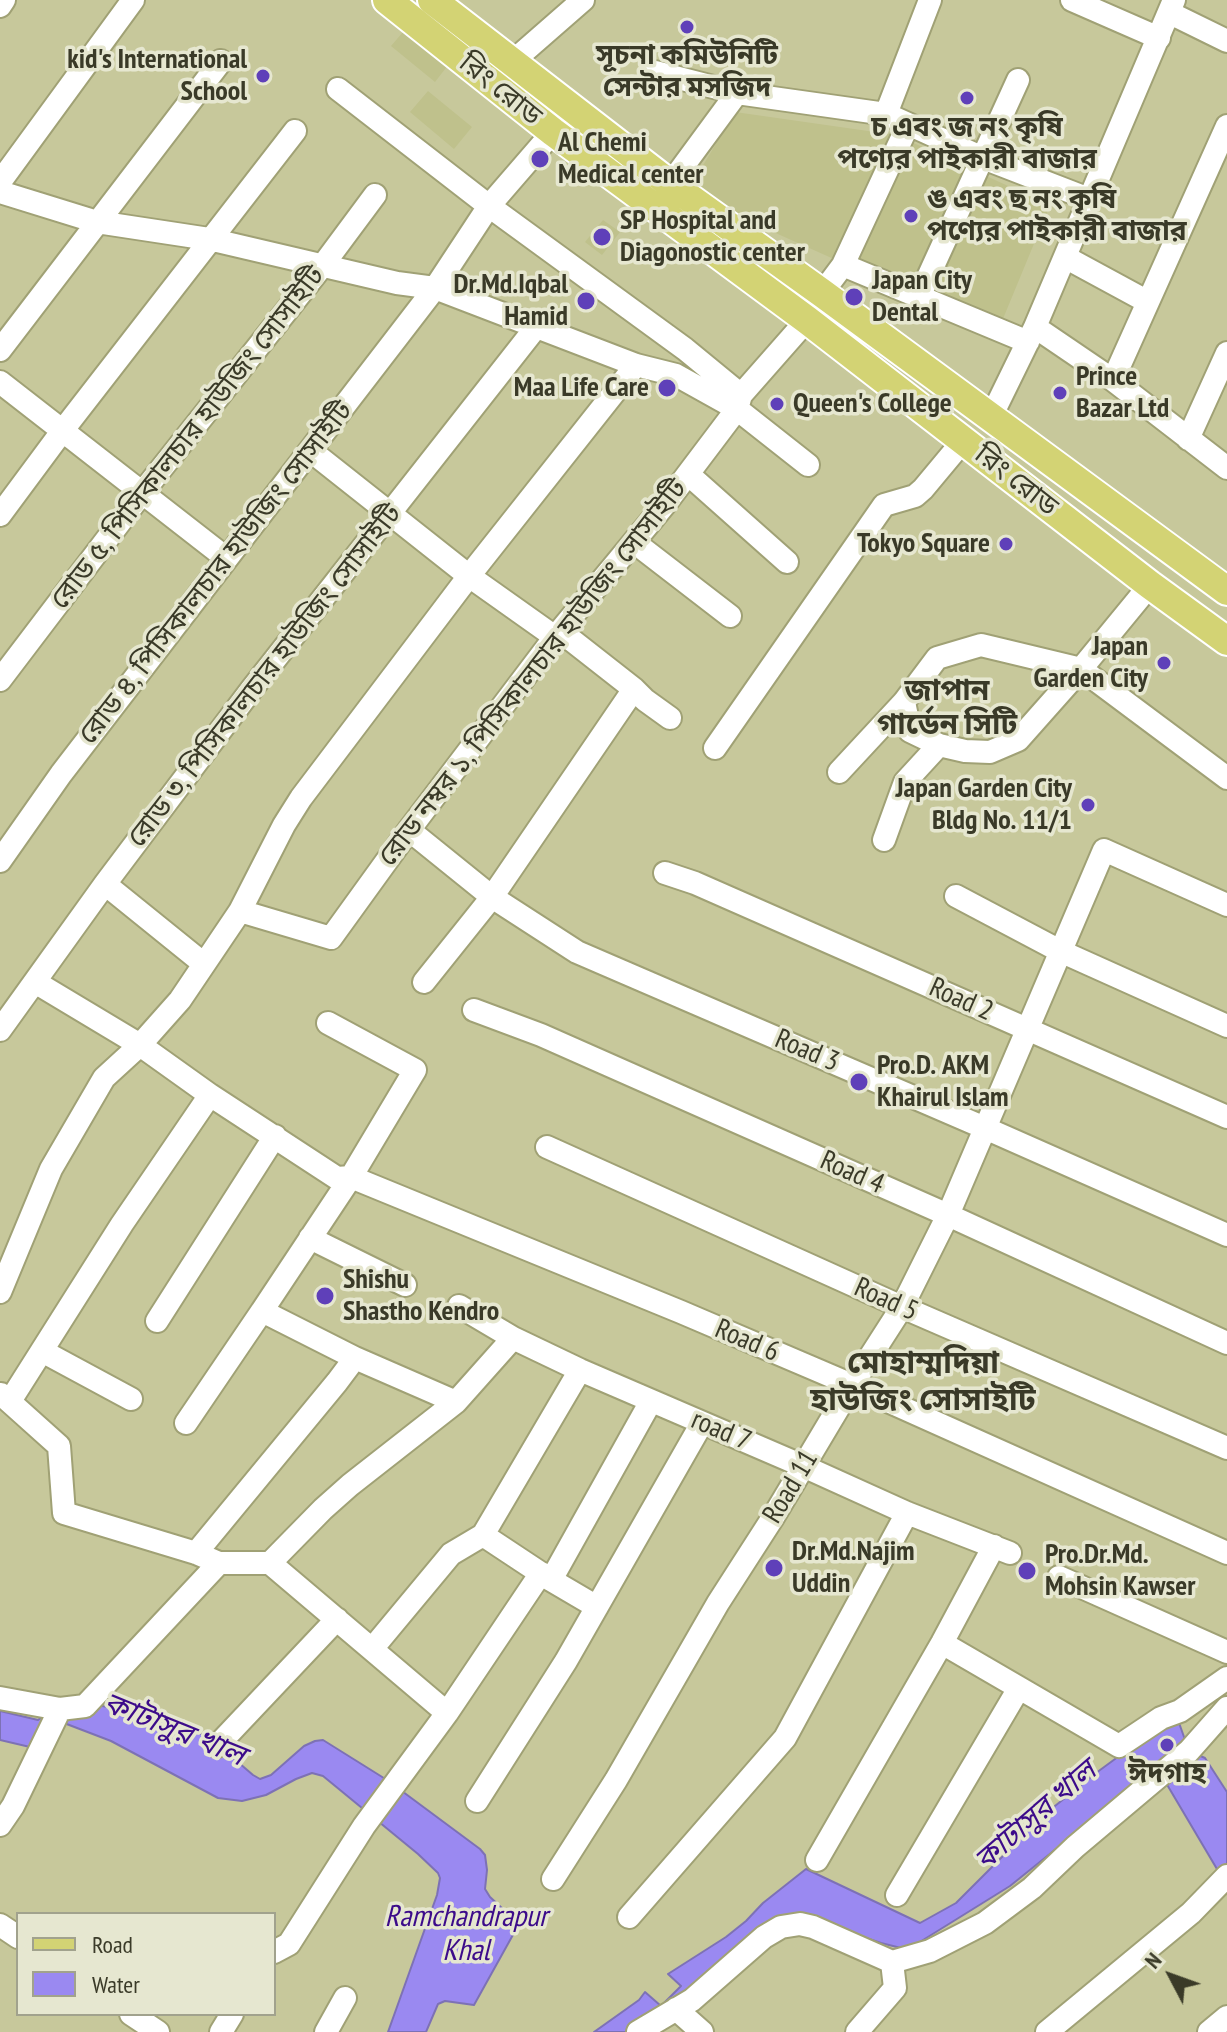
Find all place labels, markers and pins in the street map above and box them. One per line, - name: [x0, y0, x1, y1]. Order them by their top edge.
- marker: সূচনা কমিউনিটি সেন্টার মসজিদ: [678, 18, 696, 36]
- place label: সূচনা কমিউনিটি সেন্টার মসজিদ: [596, 39, 778, 105]
- place label: kid's International School: [67, 43, 247, 109]
- marker: kid's International School: [254, 67, 272, 85]
- marker: চ এবং জ নং কৃষি পণ্যের পাইকারী বাজার: [958, 89, 976, 107]
- place label: চ এবং জ নং কৃষি পণ্যের পাইকারী বাজার: [837, 111, 1097, 177]
- place label: Al Chemi Medical center: [558, 126, 704, 192]
- marker: Al Chemi Medical center: [529, 148, 551, 170]
- place label: ঙ এবং ছ নং কৃষি পণ্যের পাইকারী বাজার: [927, 183, 1187, 249]
- place label: SP Hospital and Diagonostic center: [620, 204, 805, 270]
- marker: ঙ এবং ছ নং কৃষি পণ্যের পাইকারী বাজার: [902, 207, 920, 225]
- marker: SP Hospital and Diagonostic center: [591, 226, 613, 248]
- place label: Japan City Dental: [872, 264, 972, 330]
- place label: Dr.Md.Iqbal Hamid: [453, 268, 568, 334]
- marker: Japan City Dental: [843, 286, 865, 308]
- marker: Dr.Md.Iqbal Hamid: [575, 290, 597, 312]
- place label: Prince Bazar Ltd: [1076, 360, 1169, 426]
- place label: Maa Life Care: [514, 371, 649, 405]
- marker: Maa Life Care: [656, 377, 678, 399]
- marker: Prince Bazar Ltd: [1051, 384, 1069, 402]
- place label: Queen's College: [793, 387, 952, 421]
- marker: Queen's College: [768, 395, 786, 413]
- place label: Tokyo Square: [857, 527, 990, 561]
- marker: Tokyo Square: [997, 535, 1015, 553]
- place label: Japan Garden City: [1034, 630, 1148, 696]
- marker: Japan Garden City: [1155, 654, 1173, 672]
- place label: Japan Garden City Bldg No. 11/1: [896, 772, 1072, 838]
- marker: Japan Garden City Bldg No. 11/1: [1079, 796, 1097, 814]
- place label: Pro.D. AKM Khairul Islam: [877, 1049, 1009, 1115]
- marker: Pro.D. AKM Khairul Islam: [848, 1071, 870, 1093]
- place label: Shishu Shastho Kendro: [343, 1263, 499, 1329]
- marker: Shishu Shastho Kendro: [314, 1285, 336, 1307]
- place label: Dr.Md.Najim Uddin: [792, 1535, 915, 1601]
- place label: Pro.Dr.Md. Mohsin Kawser: [1045, 1538, 1195, 1604]
- marker: Dr.Md.Najim Uddin: [763, 1557, 785, 1579]
- marker: Pro.Dr.Md. Mohsin Kawser: [1016, 1560, 1038, 1582]
- marker: ঈদগাহ: [1158, 1736, 1176, 1754]
- place label: ঈদগাহ: [1128, 1757, 1206, 1791]

